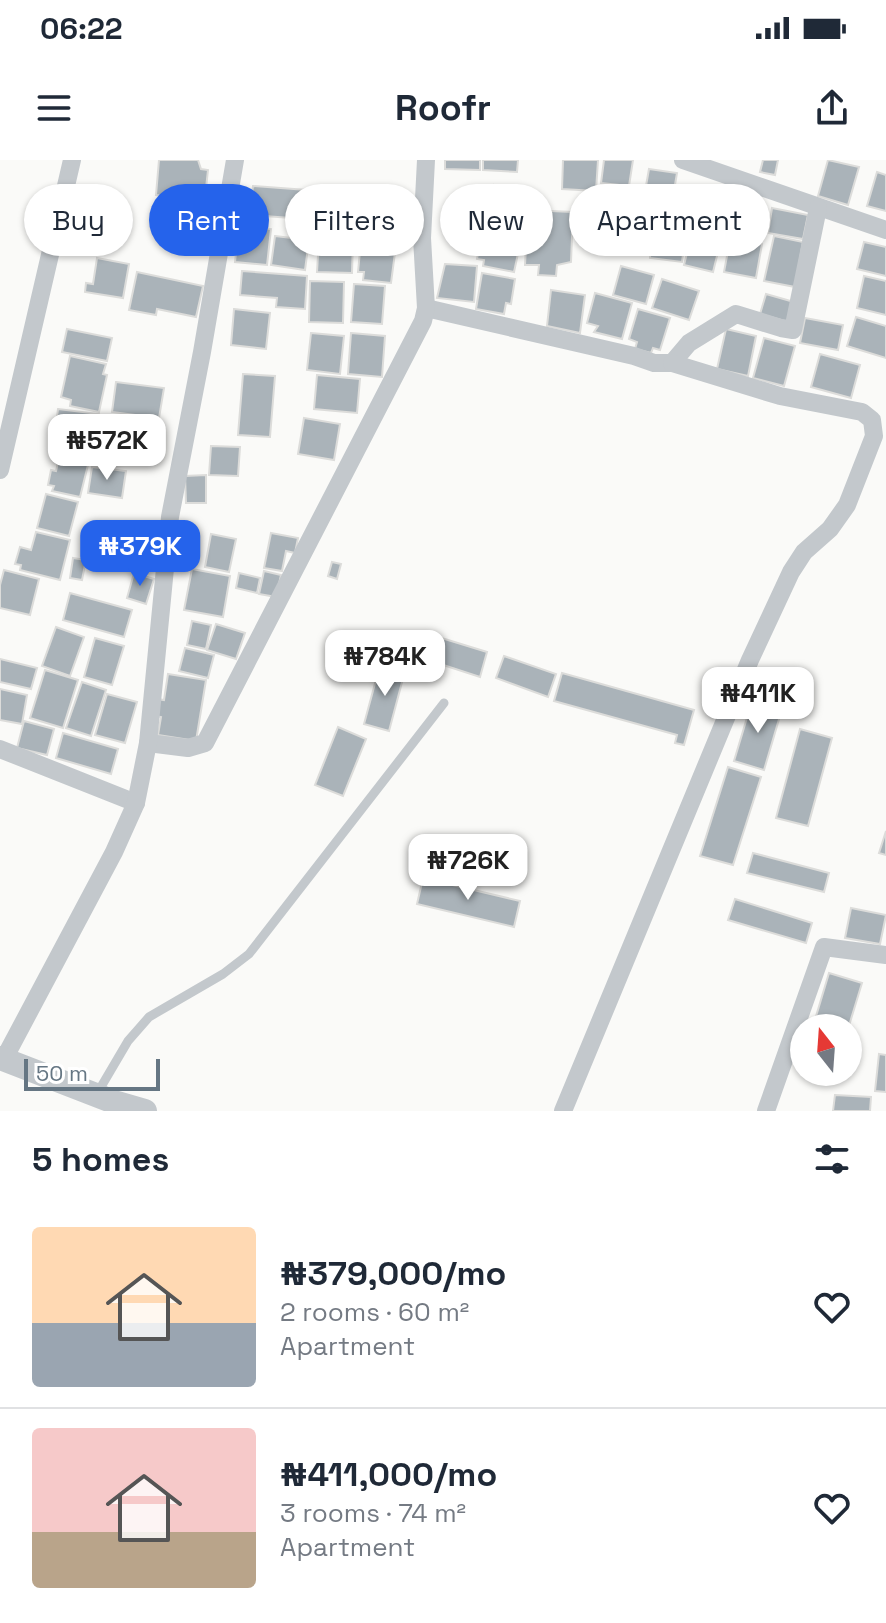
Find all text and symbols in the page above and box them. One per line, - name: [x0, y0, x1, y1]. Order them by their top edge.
- text: 06:22: [40, 9, 123, 48]
- text: Roofr: [395, 85, 491, 131]
- icon: menu: [32, 86, 76, 130]
- icon: share: [810, 86, 854, 130]
- chip: Buy: [24, 184, 133, 256]
- chip: Rent: [149, 184, 269, 256]
- chip: Filters: [285, 184, 424, 256]
- chip: New: [440, 184, 553, 256]
- chip: Apartment: [569, 184, 770, 256]
- pin: ₦572K: [51, 414, 163, 482]
- text: ₦572K: [66, 423, 148, 457]
- pin: ₦379K: [84, 520, 196, 588]
- text: ₦379K: [98, 529, 182, 563]
- pin: ₦784K: [329, 630, 441, 698]
- text: ₦784K: [343, 639, 427, 673]
- pin: ₦411K: [702, 667, 814, 735]
- text: ₦411K: [720, 676, 796, 710]
- pin: ₦726K: [412, 834, 524, 902]
- text: ₦726K: [426, 843, 510, 877]
- north arrow: [790, 1014, 862, 1086]
- map controls: [790, 1014, 862, 1086]
- scale bar: [24, 1055, 160, 1091]
- text: 50 m: [36, 1059, 88, 1087]
- icon: filters: [810, 1137, 854, 1181]
- text: 5 homes: [32, 1138, 169, 1181]
- text: ₦379,000/mo: [280, 1252, 506, 1295]
- icon: home: [96, 1259, 192, 1355]
- icon: heart: [810, 1285, 854, 1329]
- text: 2 rooms · 60 m²: [280, 1295, 469, 1329]
- text: Apartment: [280, 1329, 415, 1363]
- text: ₦411,000/mo: [280, 1453, 497, 1496]
- icon: home: [96, 1460, 192, 1556]
- icon: heart: [810, 1486, 854, 1530]
- text: 3 rooms · 74 m²: [280, 1496, 466, 1530]
- text: Apartment: [280, 1530, 415, 1564]

